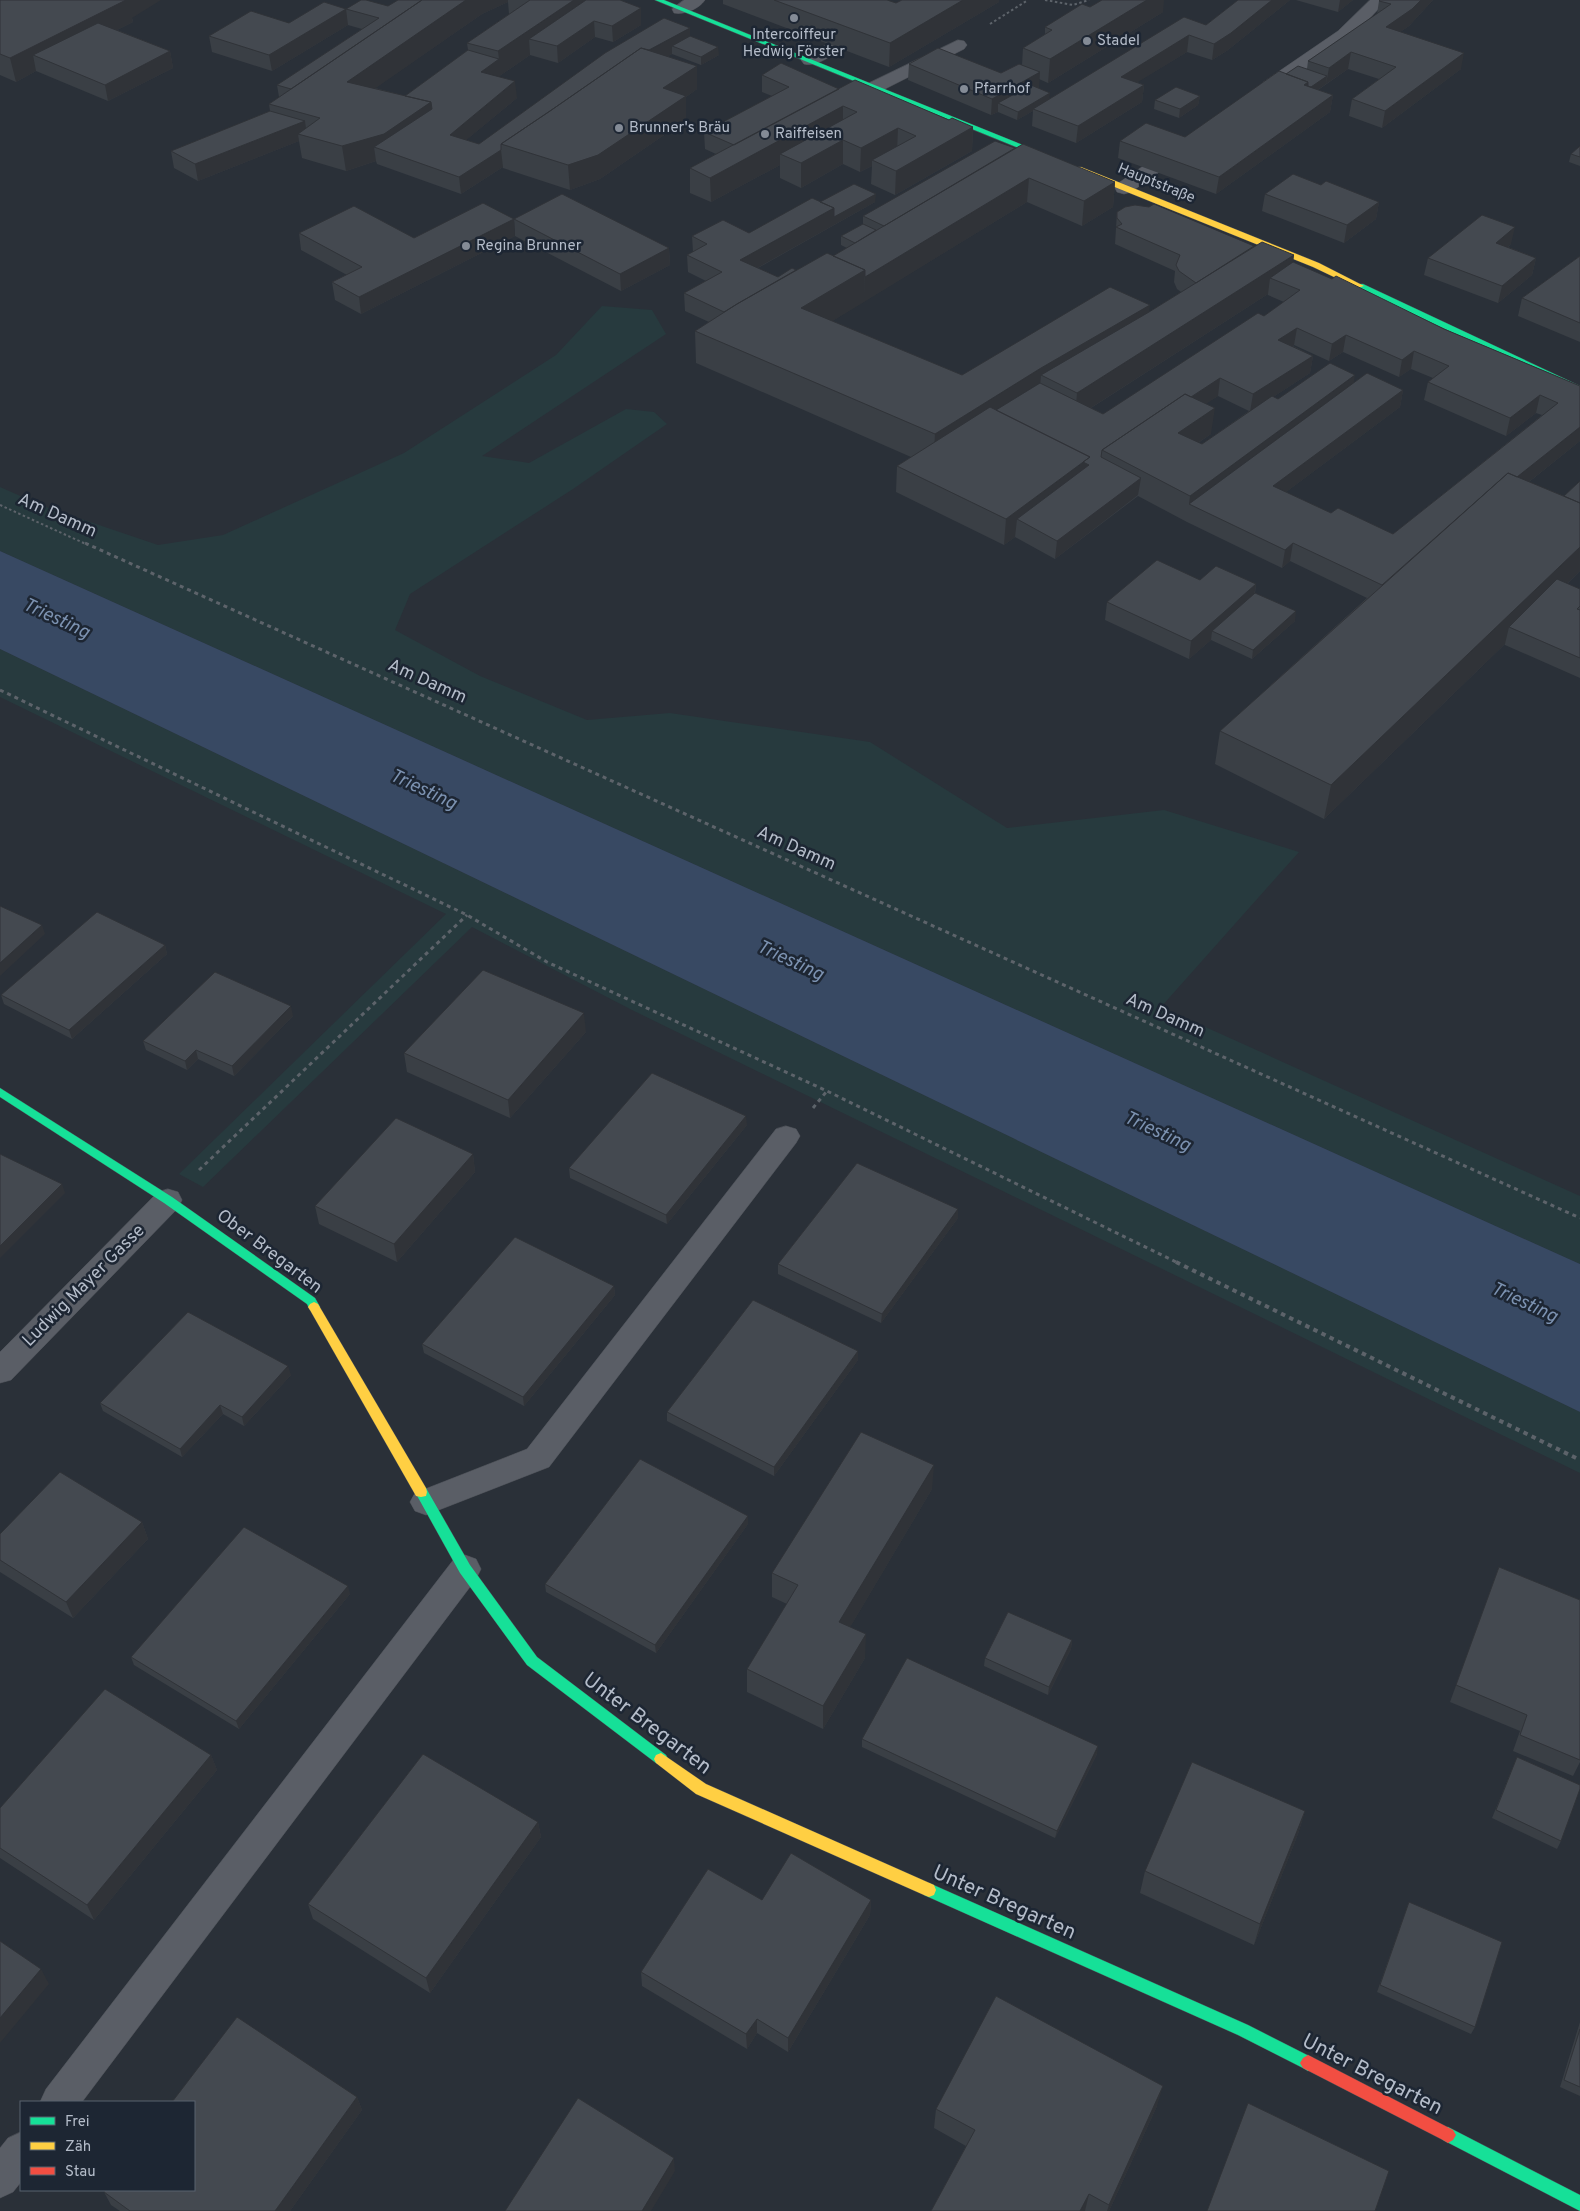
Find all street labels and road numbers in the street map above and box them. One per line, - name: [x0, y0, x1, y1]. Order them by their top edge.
- street label: Hauptstraße: [1114, 160, 1198, 208]
- street label: Am Damm: [14, 488, 100, 544]
- street label: Am Damm: [384, 654, 470, 710]
- street label: Am Damm: [753, 821, 839, 877]
- street label: Am Damm: [1122, 988, 1208, 1044]
- street label: Ober Bregarten: [211, 1205, 327, 1299]
- street label: Ludwig Mayer Gasse: [18, 1220, 150, 1352]
- street label: Unter Bregarten: [577, 1667, 717, 1781]
- street label: Unter Bregarten: [928, 1859, 1080, 1947]
- street label: Unter Bregarten: [1297, 2028, 1447, 2122]

